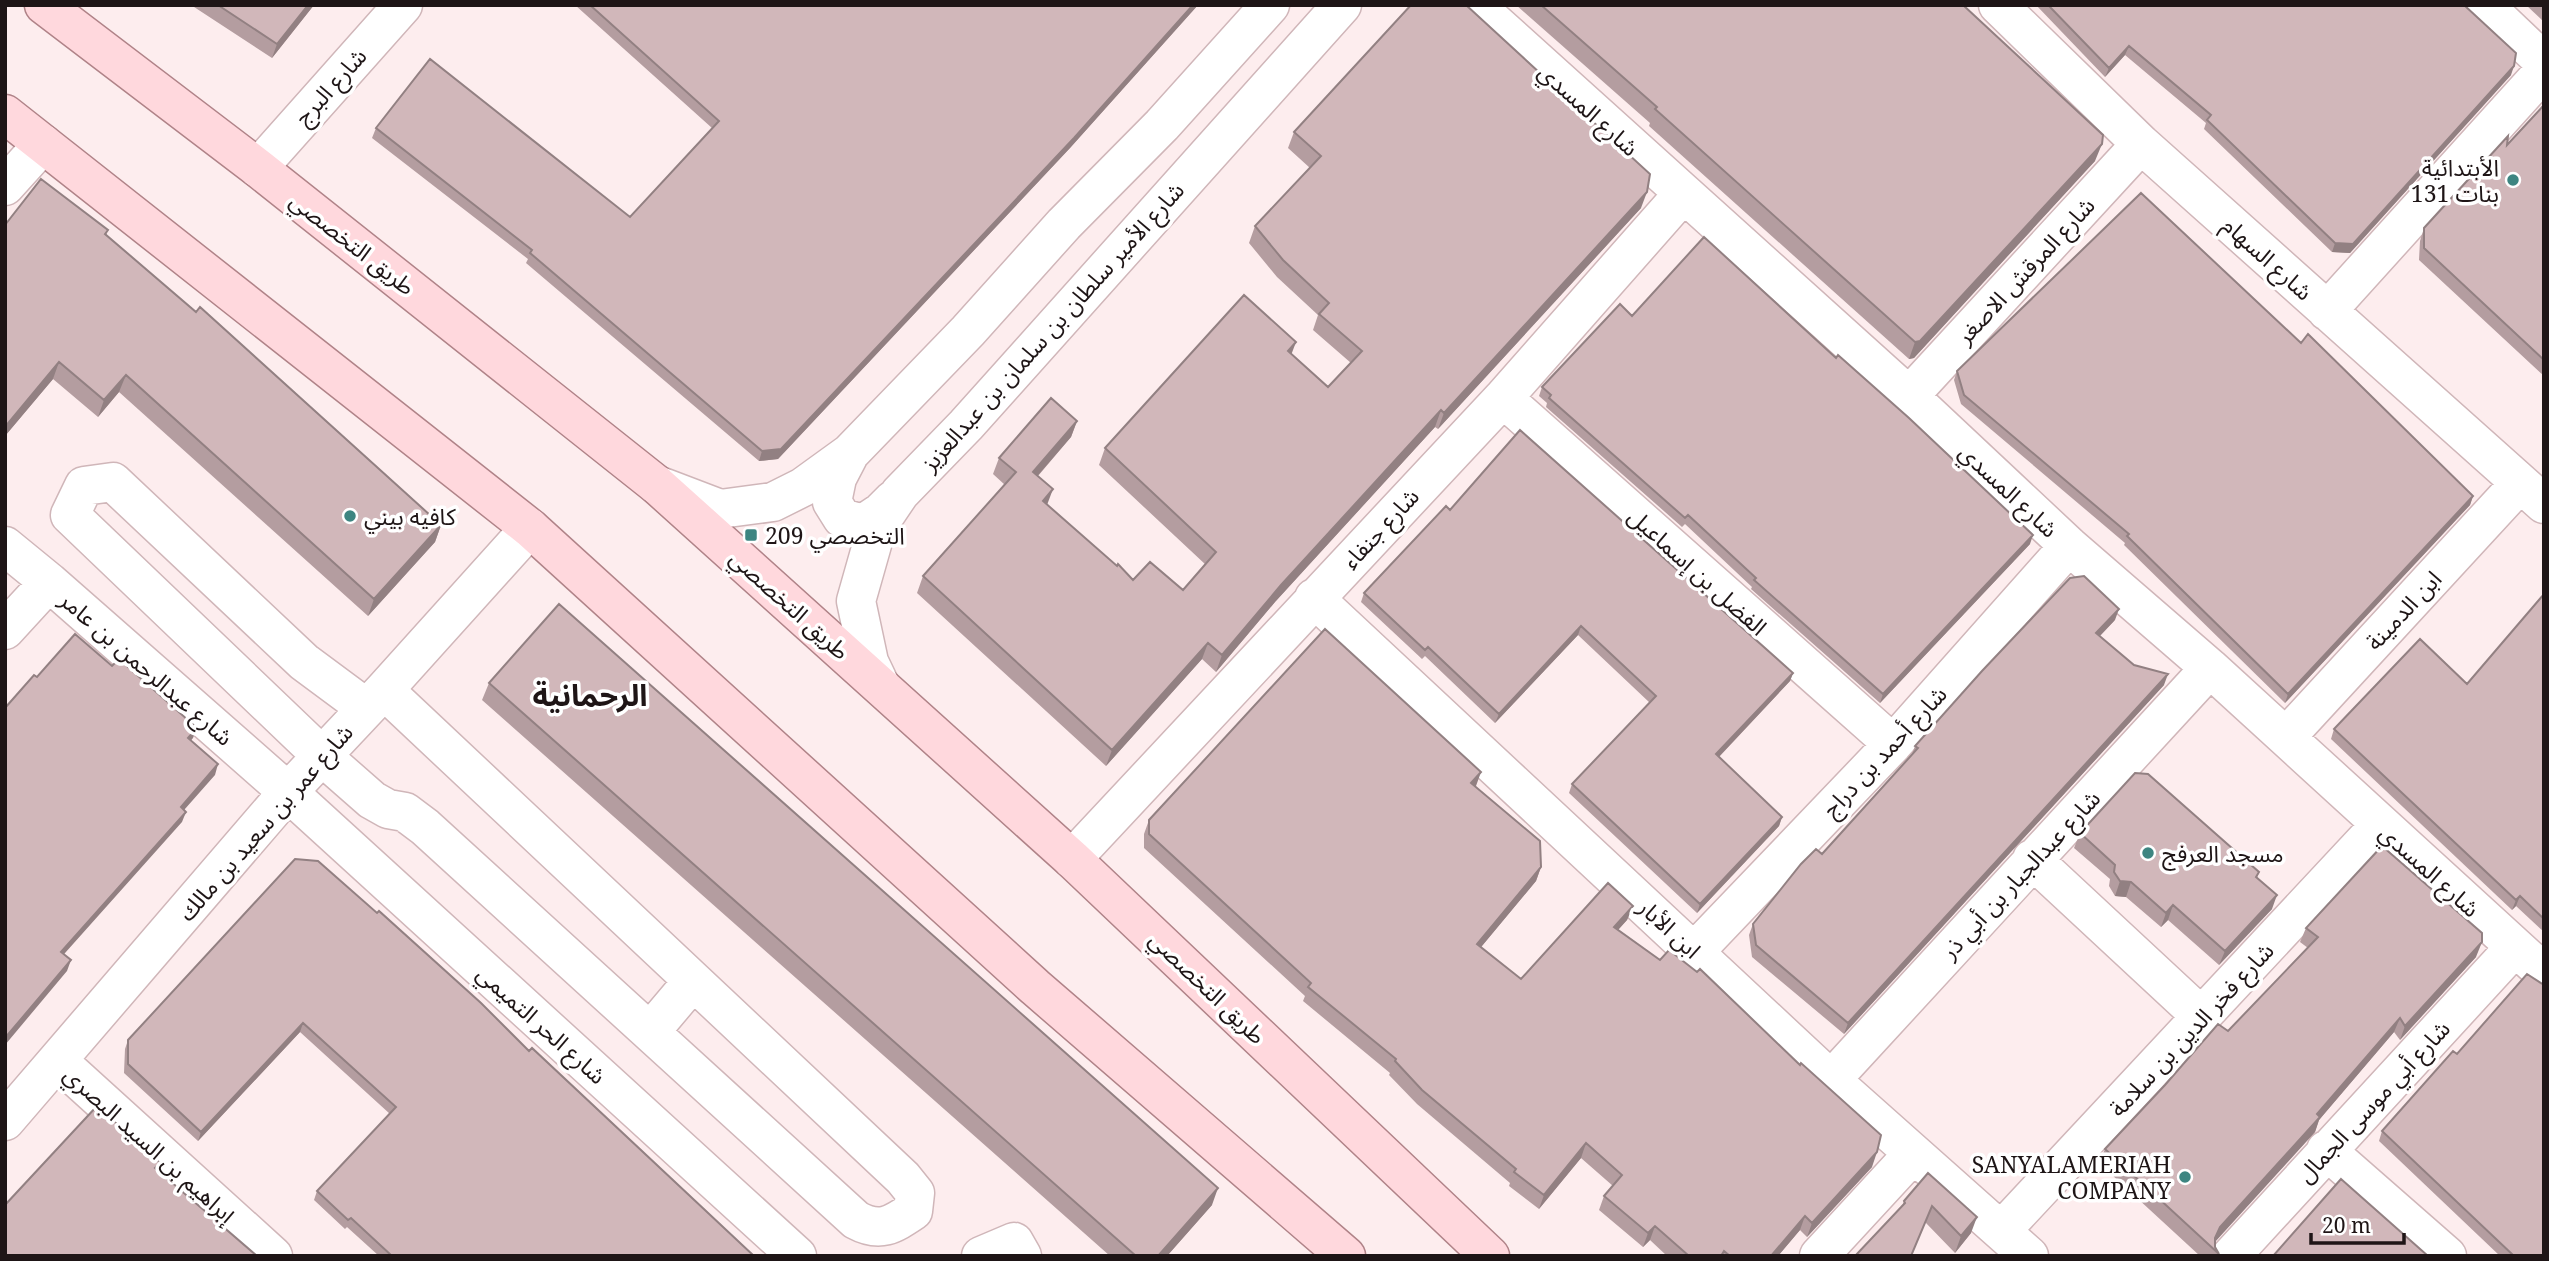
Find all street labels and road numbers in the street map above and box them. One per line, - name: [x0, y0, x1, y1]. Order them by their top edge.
- street label: شارع البرج: [287, 40, 375, 133]
- street label: شارع المسدي: [1530, 55, 1646, 164]
- street label: شارع الأمير سلطان بن سلمان بن عبدالعزيز: [913, 174, 1192, 480]
- street label: طريق التخصصي: [282, 184, 422, 304]
- street label: شارع المرقش الاصغر: [1948, 190, 2103, 353]
- street label: شارع السهام: [2214, 209, 2320, 309]
- street label: شارع المسدي: [1951, 436, 2066, 546]
- street label: شارع جنفاء: [1334, 481, 1427, 577]
- street label: الفضل بن إسماعيل: [1621, 500, 1774, 643]
- street label: طريق التخصصي: [722, 542, 857, 668]
- street label: ابن الدمينة: [2358, 563, 2448, 657]
- street label: شارع عبدالرحمن بن عامر: [51, 583, 241, 754]
- street label: شارع أحمد بن دراج: [1815, 678, 1955, 825]
- street label: شارع عمر بن سعيد بن مالك: [170, 717, 361, 929]
- street label: شارع عبدالجبار بن أبي ذر: [1932, 782, 2109, 968]
- street label: شارع المسدي: [2371, 816, 2487, 925]
- street label: ابن الأبار: [1631, 890, 1708, 965]
- street label: طريق التخصصي: [1141, 923, 1273, 1053]
- street label: شارع فخر الدين بن سلامة: [2101, 935, 2282, 1125]
- street label: شارع الحر التميمي: [469, 957, 614, 1093]
- street label: شارع أبي موسى الجمال: [2289, 1013, 2458, 1191]
- street label: إبراهيم بن السيد البصري: [56, 1058, 244, 1232]

